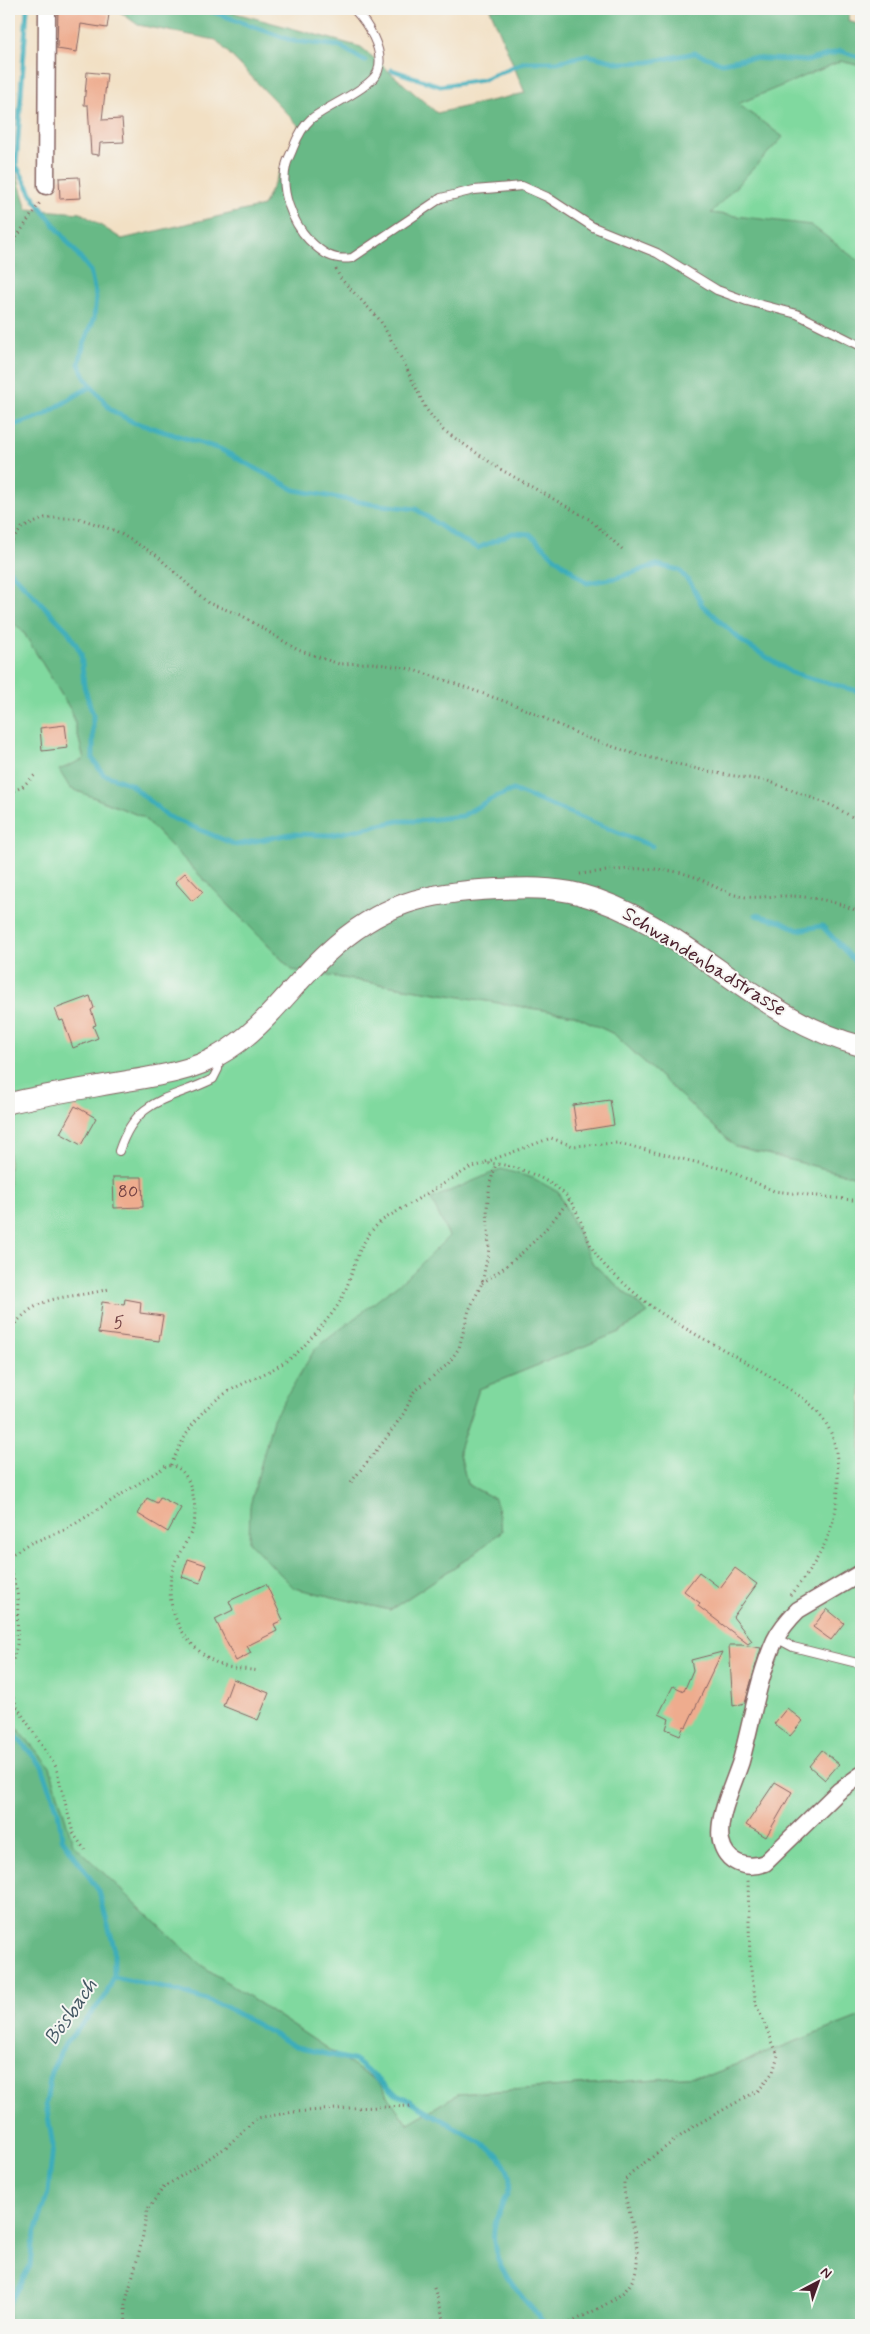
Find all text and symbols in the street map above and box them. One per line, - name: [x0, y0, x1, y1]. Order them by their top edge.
- street label: Schwandenbadstrasse: [617, 901, 791, 1023]
- house number: 80: [118, 1180, 138, 1204]
- house number: 5: [114, 1311, 125, 1335]
- water label: Bösbach: [38, 1973, 104, 2051]
- north arrow: [792, 2256, 842, 2306]
- text: N: [816, 2263, 835, 2283]

